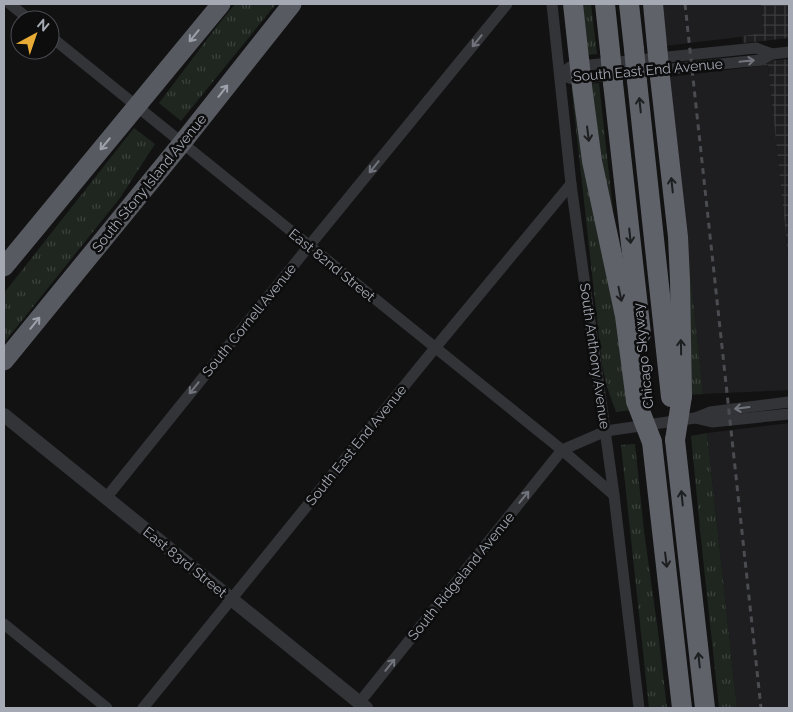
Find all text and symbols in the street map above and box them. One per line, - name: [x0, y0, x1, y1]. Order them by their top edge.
- north arrow: [10, 10, 60, 60]
- text: N: [34, 15, 53, 35]
- one-way arrow: [189, 29, 200, 42]
- one-way arrow: [471, 35, 482, 48]
- street label: South East End Avenue: [572, 55, 724, 85]
- one-way arrow: [738, 56, 754, 66]
- one-way arrow: [217, 85, 228, 98]
- one-way arrow: [635, 97, 645, 113]
- street label: South Stony Island Avenue: [89, 111, 209, 255]
- one-way arrow: [583, 126, 593, 142]
- one-way arrow: [100, 137, 111, 150]
- one-way arrow: [368, 160, 379, 173]
- one-way arrow: [667, 177, 677, 193]
- street label: East 82nd Street: [286, 225, 378, 305]
- one-way arrow: [625, 227, 635, 243]
- street label: South Cornell Avenue: [199, 260, 299, 380]
- street label: South Anthony Avenue: [577, 282, 613, 430]
- one-way arrow: [616, 285, 625, 301]
- street label: Chicago Skyway: [629, 302, 657, 410]
- one-way arrow: [29, 317, 40, 330]
- one-way arrow: [677, 339, 686, 355]
- one-way arrow: [189, 382, 200, 395]
- street label: South East End Avenue: [302, 382, 410, 508]
- one-way arrow: [734, 403, 750, 413]
- one-way arrow: [519, 491, 530, 504]
- one-way arrow: [677, 491, 687, 507]
- street label: South Ridgeland Avenue: [404, 509, 518, 643]
- street label: East 83rd Street: [140, 523, 230, 601]
- one-way arrow: [661, 552, 671, 568]
- one-way arrow: [694, 652, 704, 668]
- one-way arrow: [384, 658, 395, 671]

